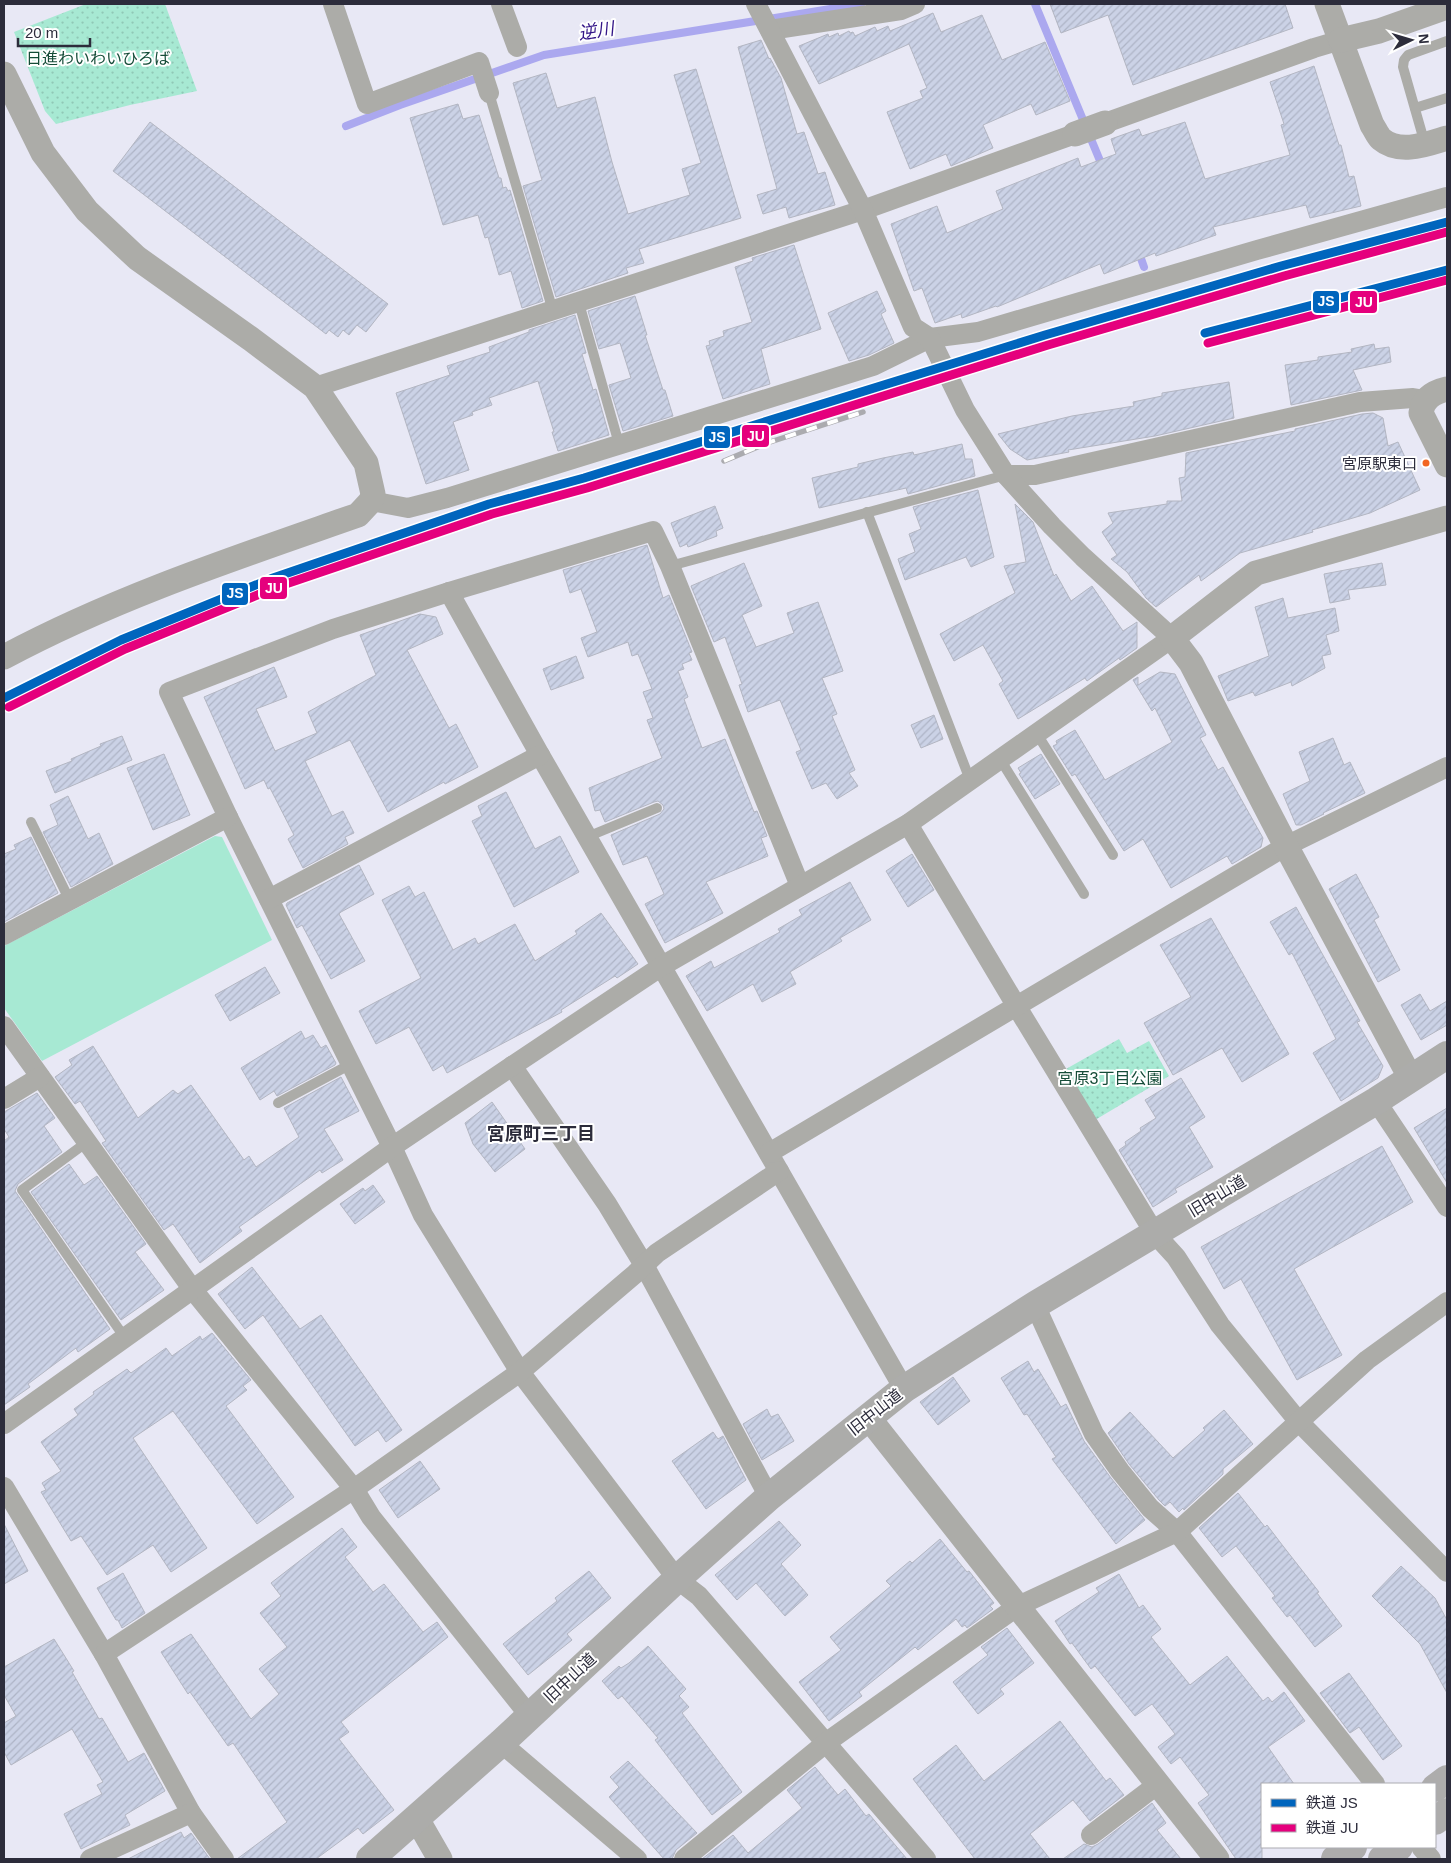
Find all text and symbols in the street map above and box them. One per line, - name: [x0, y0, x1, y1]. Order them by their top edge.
- scale bar: [18, 15, 90, 47]
- north arrow: [1386, 15, 1436, 65]
- water label: 逆川: [577, 18, 617, 44]
- text: 20 m: [25, 24, 58, 41]
- text: N: [1416, 33, 1432, 45]
- park label: 日進わいわいひろば: [26, 50, 170, 67]
- line badge: JS: [1312, 290, 1340, 314]
- line badge: JU: [1349, 290, 1378, 314]
- text: JS: [1317, 293, 1335, 309]
- text: JU: [1355, 294, 1373, 310]
- line badge: JU: [741, 424, 770, 448]
- line badge: JS: [703, 425, 731, 449]
- text: JU: [747, 428, 765, 444]
- text: JS: [708, 429, 726, 445]
- place label: 宮原駅東口: [1342, 455, 1417, 472]
- marker: 宮原駅東口: [1421, 458, 1431, 468]
- line badge: JU: [259, 576, 288, 600]
- text: JU: [265, 580, 283, 596]
- line badge: JS: [221, 582, 249, 606]
- text: JS: [226, 585, 244, 601]
- park label: 宮原3丁目公園: [1058, 1070, 1162, 1087]
- district label: 宮原町三丁目: [487, 1124, 595, 1144]
- street label: 旧中山道: [1185, 1172, 1249, 1220]
- street label: 旧中山道: [845, 1386, 905, 1438]
- street label: 旧中山道: [541, 1650, 599, 1706]
- legend: [1261, 1783, 1436, 1848]
- text: 鉄道 JS: [1306, 1794, 1358, 1811]
- text: 鉄道 JU: [1306, 1819, 1359, 1836]

